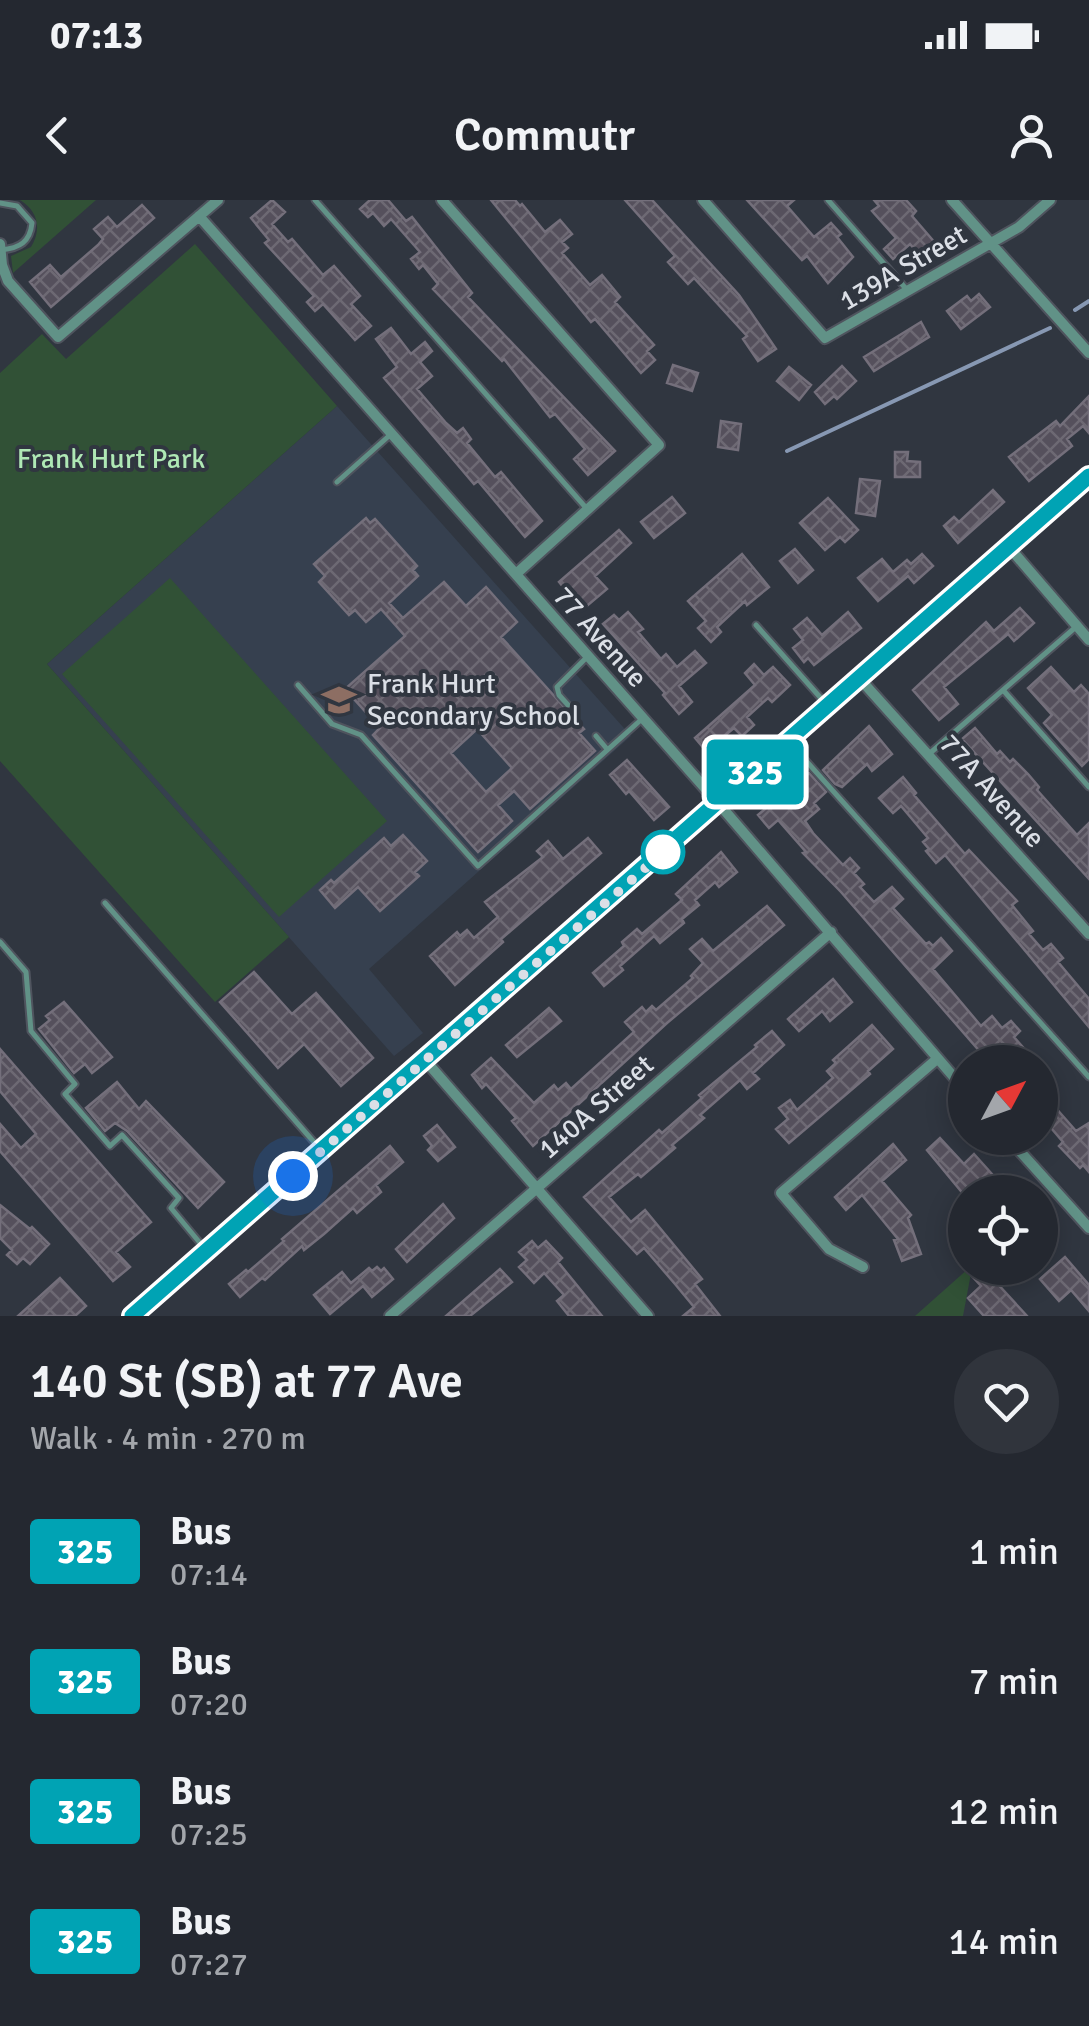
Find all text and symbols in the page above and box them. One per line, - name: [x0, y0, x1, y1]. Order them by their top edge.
- text: 07:13: [50, 12, 143, 59]
- icon: back: [30, 108, 85, 163]
- text: Commutr: [454, 108, 635, 163]
- icon: person: [1004, 108, 1059, 163]
- street label: 139A Street: [833, 218, 973, 318]
- park label: Frank Hurt Park: [17, 442, 205, 476]
- street label: 77 Avenue: [546, 580, 654, 694]
- place label: Frank Hurt Secondary School: [367, 667, 580, 733]
- school or university icon: Frank Hurt Secondary School: [320, 681, 358, 719]
- street label: 77A Avenue: [932, 727, 1052, 855]
- line badge: 325: [698, 740, 812, 804]
- text: 325: [727, 751, 783, 794]
- unlabelled marker: [642, 831, 684, 873]
- north arrow: [948, 1045, 1058, 1155]
- map controls: [948, 1045, 1058, 1285]
- street label: 140A Street: [531, 1048, 661, 1166]
- your location: [268, 1151, 318, 1201]
- button: locate: [948, 1175, 1058, 1285]
- button: heart: [954, 1349, 1059, 1454]
- text: 140 St (SB) at 77 Ave: [30, 1352, 463, 1411]
- text: Walk · 4 min · 270 m: [30, 1419, 306, 1458]
- text: Bus: [170, 1508, 231, 1555]
- text: 1 min: [969, 1528, 1059, 1575]
- text: 325: [57, 1530, 113, 1573]
- text: 07:14: [170, 1555, 248, 1594]
- text: Bus: [170, 1638, 231, 1685]
- text: 7 min: [969, 1658, 1059, 1705]
- text: 325: [57, 1660, 113, 1703]
- text: 07:20: [170, 1685, 248, 1724]
- text: Bus: [170, 1768, 231, 1815]
- text: 12 min: [948, 1788, 1059, 1835]
- text: 325: [57, 1790, 113, 1833]
- text: 07:25: [170, 1815, 248, 1854]
- text: Bus: [170, 1898, 231, 1945]
- text: 14 min: [948, 1918, 1059, 1965]
- text: 325: [57, 1920, 113, 1963]
- text: 07:27: [170, 1945, 248, 1984]

